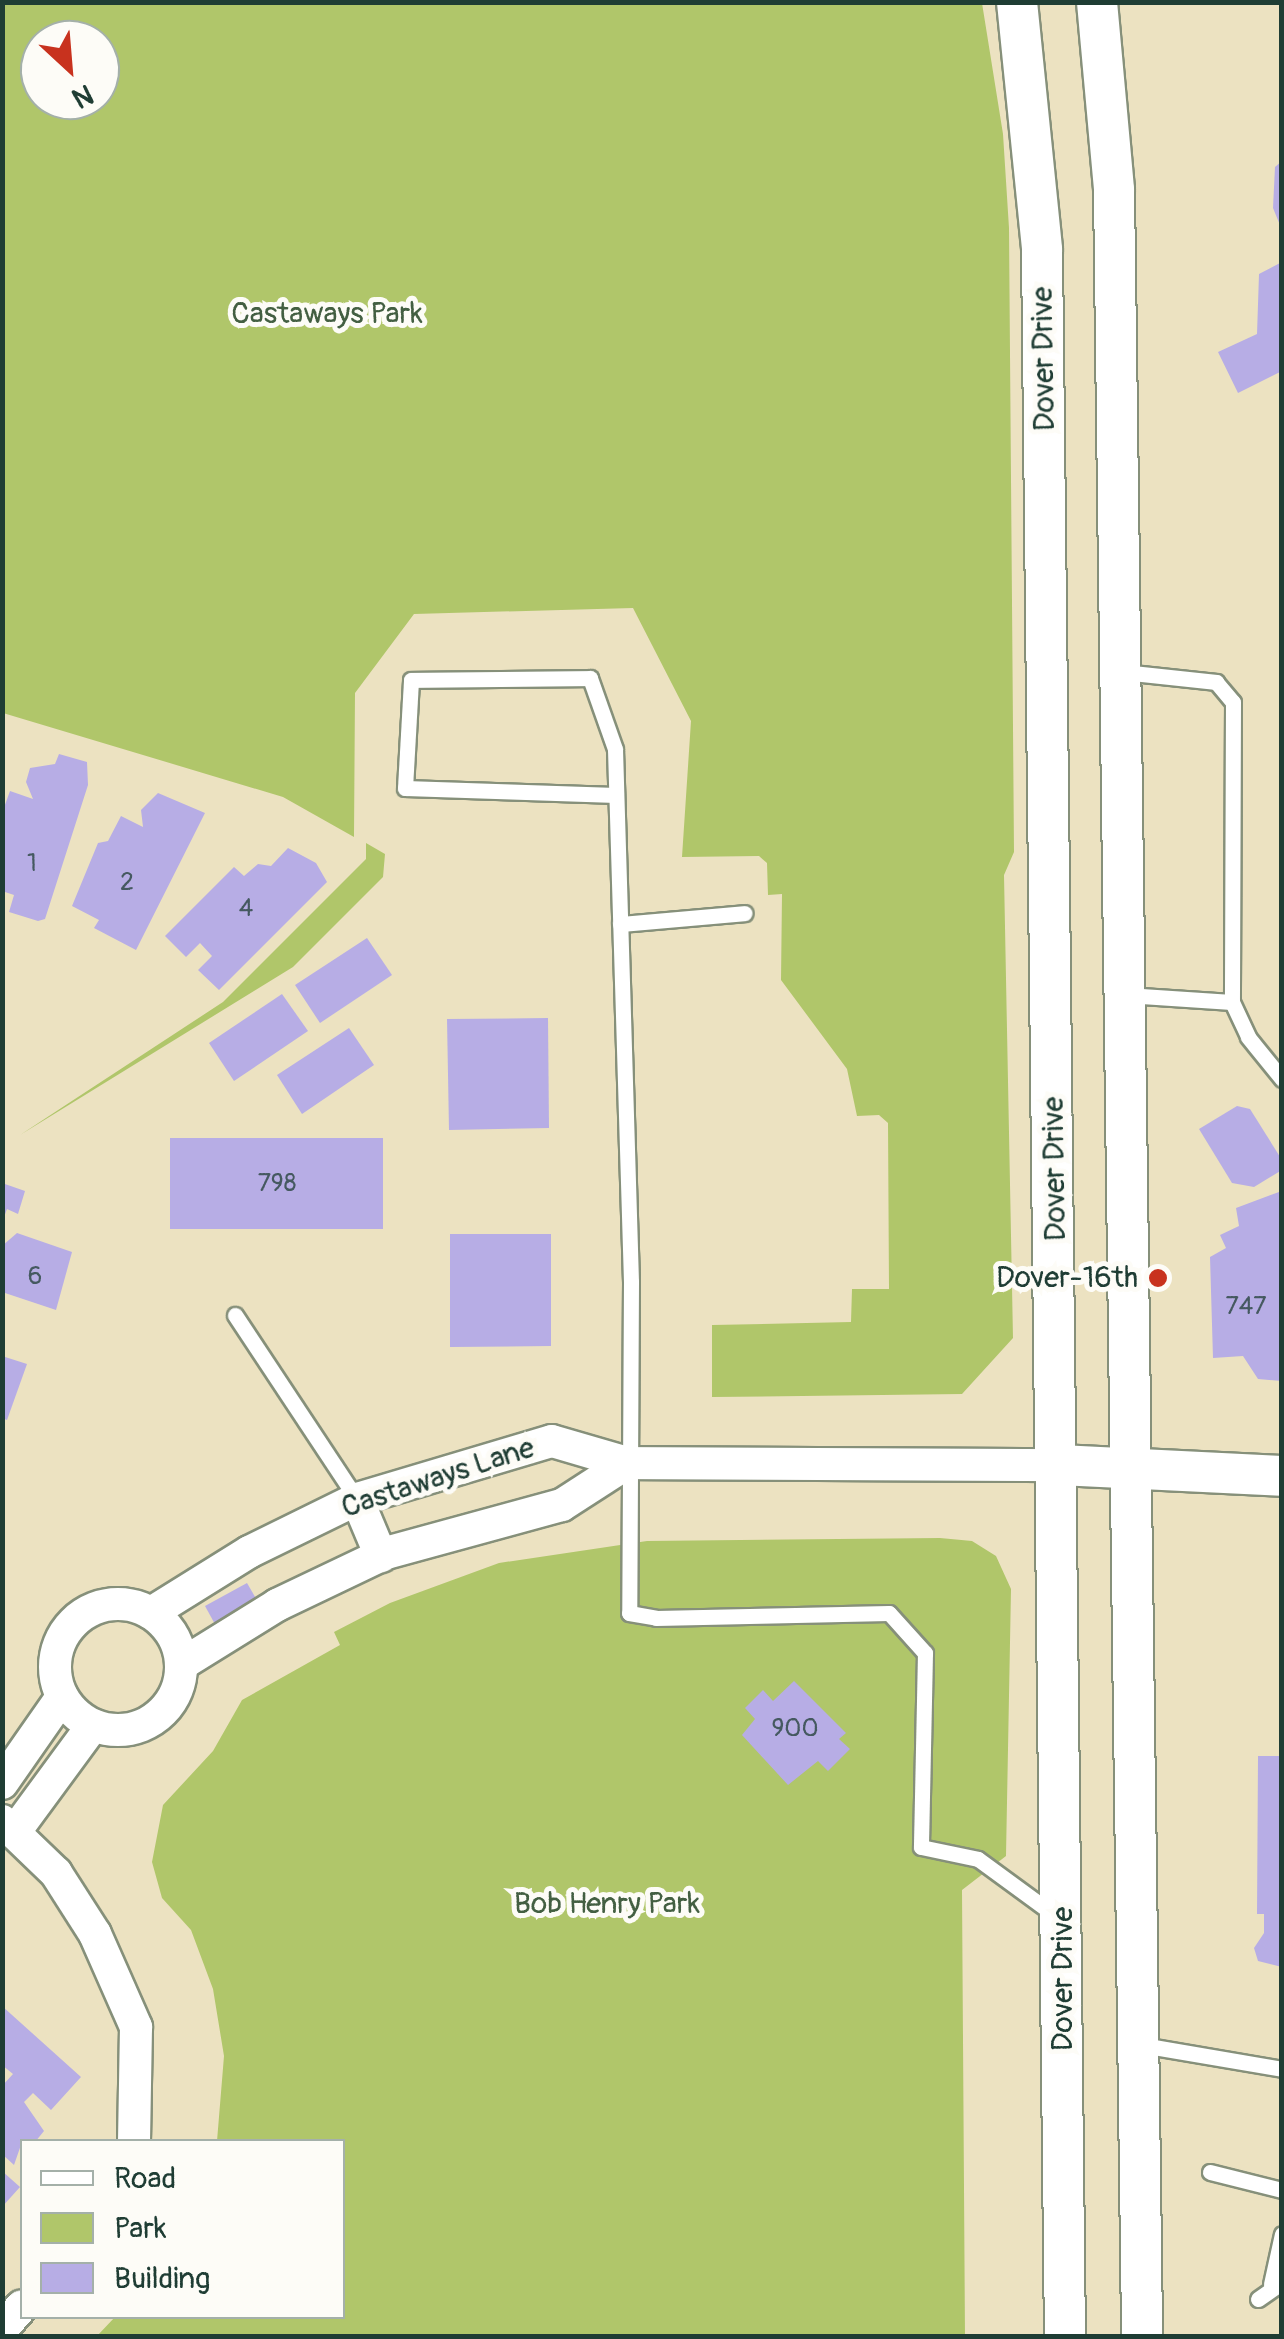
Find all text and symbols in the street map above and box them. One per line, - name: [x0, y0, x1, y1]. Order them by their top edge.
- north arrow: [20, 20, 120, 120]
- text: N: [66, 76, 99, 115]
- street label: Dover Drive: [1025, 286, 1063, 432]
- park label: Castaways Park: [231, 296, 423, 332]
- house number: 1: [27, 849, 37, 879]
- house number: 2: [120, 868, 134, 898]
- house number: 4: [239, 894, 253, 924]
- street label: Dover Drive: [1036, 1096, 1074, 1242]
- house number: 798: [258, 1169, 296, 1199]
- place label: Dover-16th: [996, 1260, 1138, 1296]
- house number: 6: [28, 1262, 42, 1292]
- marker: Dover-16th: [1147, 1267, 1169, 1289]
- house number: 747: [1226, 1292, 1266, 1322]
- street label: Castaways Lane: [337, 1430, 539, 1526]
- house number: 900: [771, 1714, 819, 1744]
- park label: Bob Henry Park: [514, 1886, 700, 1922]
- street label: Dover Drive: [1045, 1907, 1081, 2051]
- legend: [20, 2139, 345, 2319]
- text: Road: [114, 2160, 176, 2197]
- text: Park: [114, 2210, 167, 2247]
- text: Building: [114, 2260, 210, 2297]

